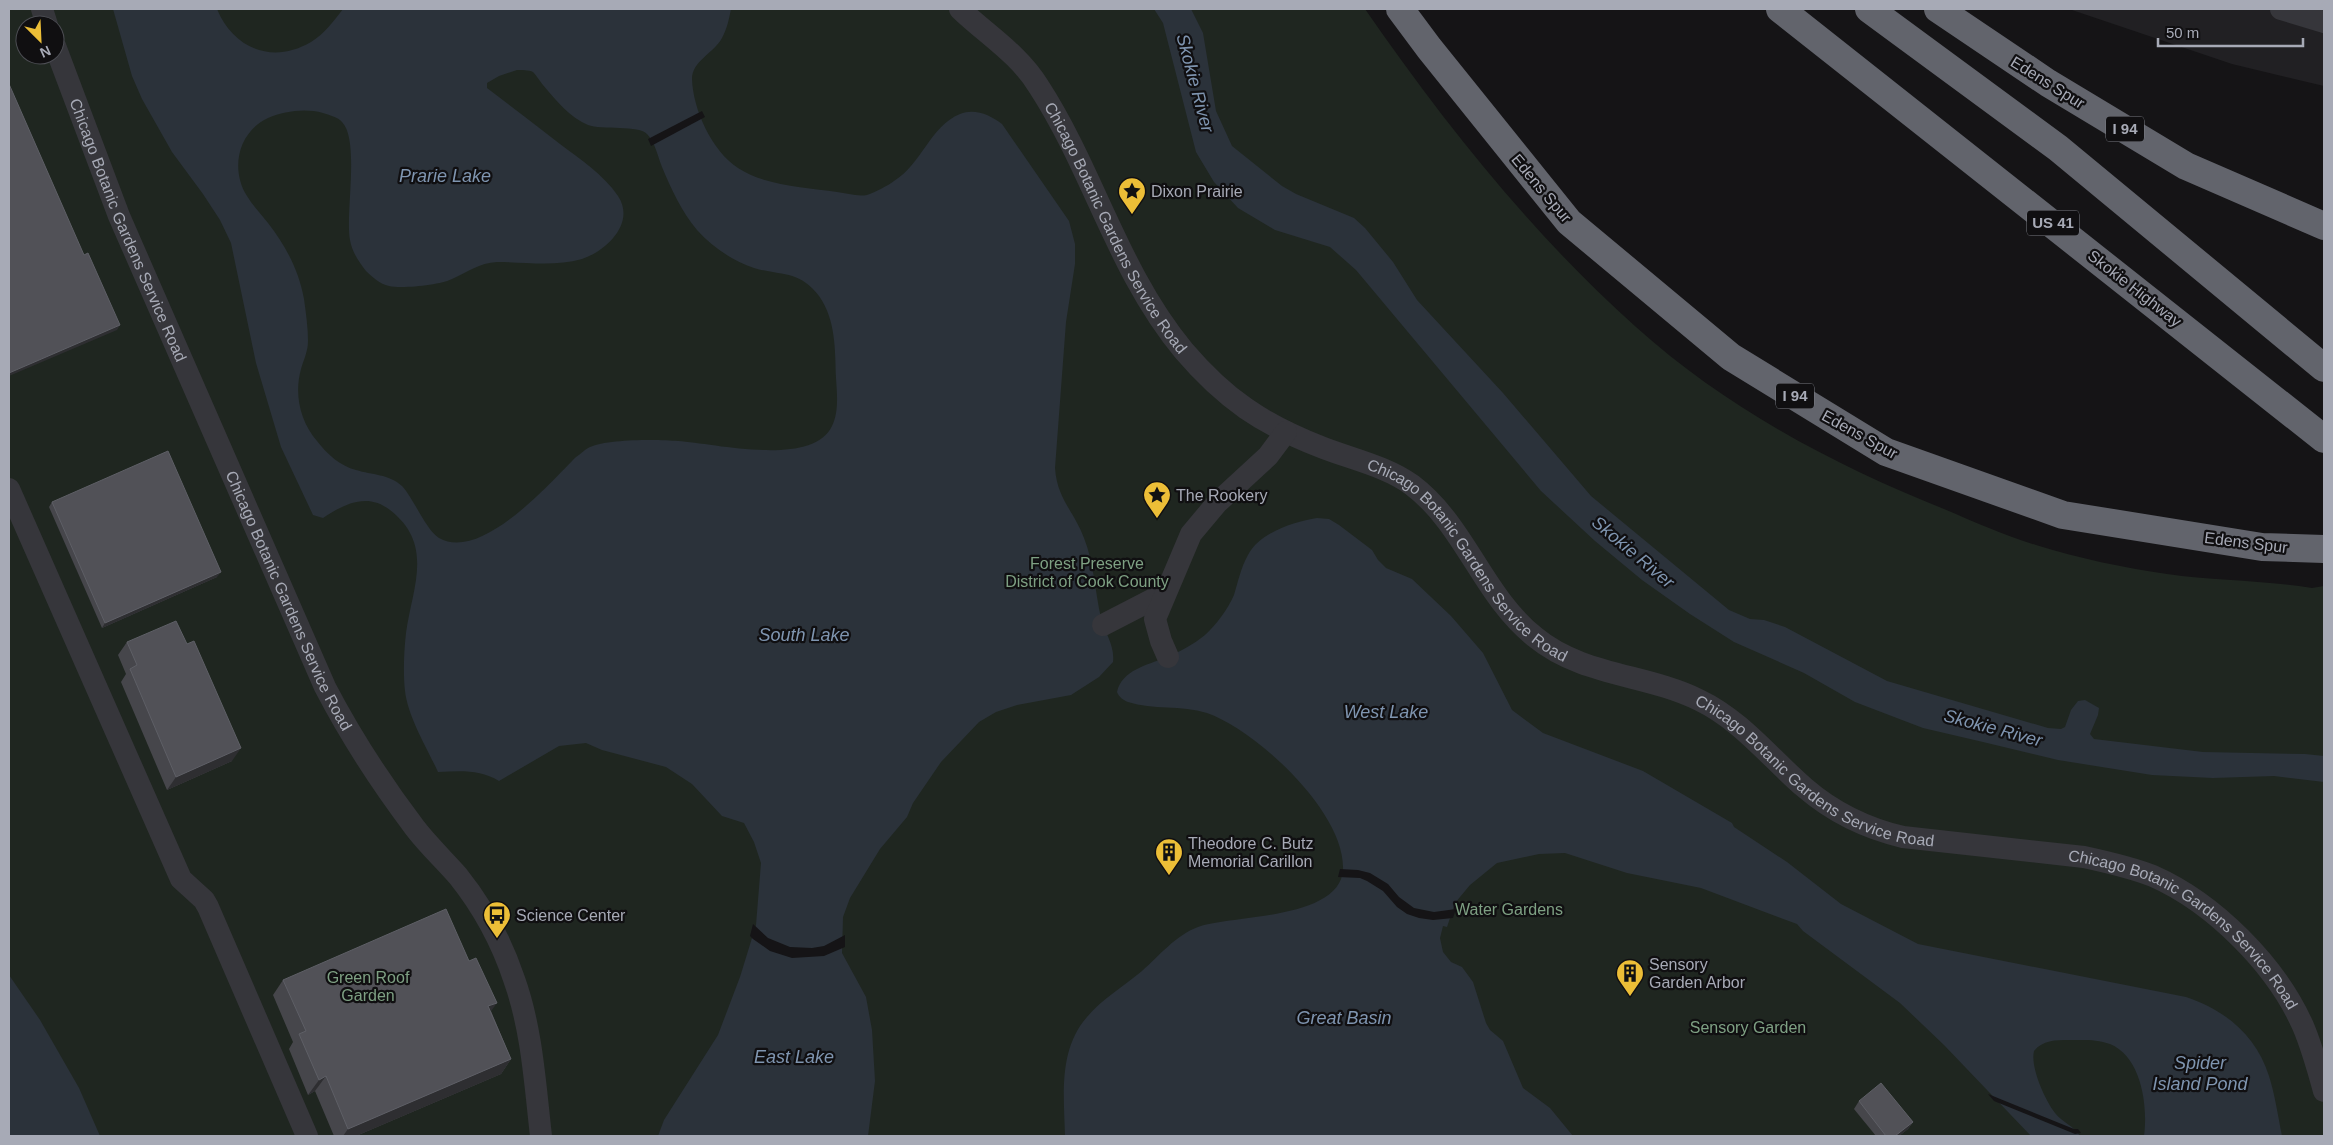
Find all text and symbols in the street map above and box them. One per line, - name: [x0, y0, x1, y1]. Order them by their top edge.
- north arrow: [15, 15, 65, 65]
- scale bar: [2158, 15, 2303, 47]
- text: 50 m: [2166, 24, 2199, 41]
- water label: Skokie River: [1172, 32, 1218, 135]
- text: N: [37, 43, 53, 61]
- street label: Edens Spur: [2008, 53, 2088, 112]
- street label: Chicago Botanic Gardens Service Road: [66, 96, 190, 364]
- street label: Chicago Botanic Gardens Service Road: [1041, 99, 1190, 357]
- road number: I 94: [2106, 116, 2144, 142]
- street label: Edens Spur: [1508, 151, 1575, 226]
- water label: Prarie Lake: [399, 166, 491, 186]
- place icon: Dixon Prairie: [1117, 176, 1147, 215]
- place label: Dixon Prairie: [1151, 183, 1243, 200]
- road number: US 41: [2027, 210, 2079, 236]
- street label: Skokie Highway: [2085, 247, 2185, 330]
- road number: I 94: [1776, 384, 1814, 408]
- street label: Edens Spur: [1819, 407, 1901, 462]
- street label: Chicago Botanic Gardens Service Road: [1365, 456, 1570, 665]
- street label: Chicago Botanic Gardens Service Road: [222, 468, 355, 733]
- place icon: The Rookery: [1142, 480, 1172, 519]
- place label: The Rookery: [1176, 487, 1268, 504]
- water label: Skokie River: [1588, 512, 1679, 593]
- street label: Edens Spur: [2203, 529, 2289, 556]
- park label: Forest Preserve District of Cook County: [1005, 555, 1169, 590]
- water label: South Lake: [758, 625, 850, 645]
- street label: Chicago Botanic Gardens Service Road: [1693, 692, 1935, 849]
- water label: West Lake: [1344, 702, 1428, 722]
- water label: Skokie River: [1942, 705, 2045, 751]
- place label: Theodore C. Butz Memorial Carillon: [1188, 835, 1313, 870]
- building icon: Theodore C. Butz Memorial Carillon: [1154, 837, 1184, 876]
- street label: Chicago Botanic Gardens Service Road: [2067, 847, 2301, 1012]
- bus stop icon: Science Center: [482, 900, 512, 939]
- park label: Water Gardens: [1455, 901, 1563, 918]
- place label: Science Center: [516, 907, 626, 924]
- place label: Sensory Garden Arbor: [1649, 956, 1746, 991]
- building icon: Sensory Garden Arbor: [1615, 958, 1645, 997]
- park label: Green Roof Garden: [327, 969, 410, 1004]
- water label: Great Basin: [1296, 1008, 1392, 1028]
- park label: Sensory Garden: [1690, 1019, 1806, 1036]
- water label: East Lake: [754, 1047, 834, 1067]
- water label: Spider Island Pond: [2152, 1053, 2249, 1094]

